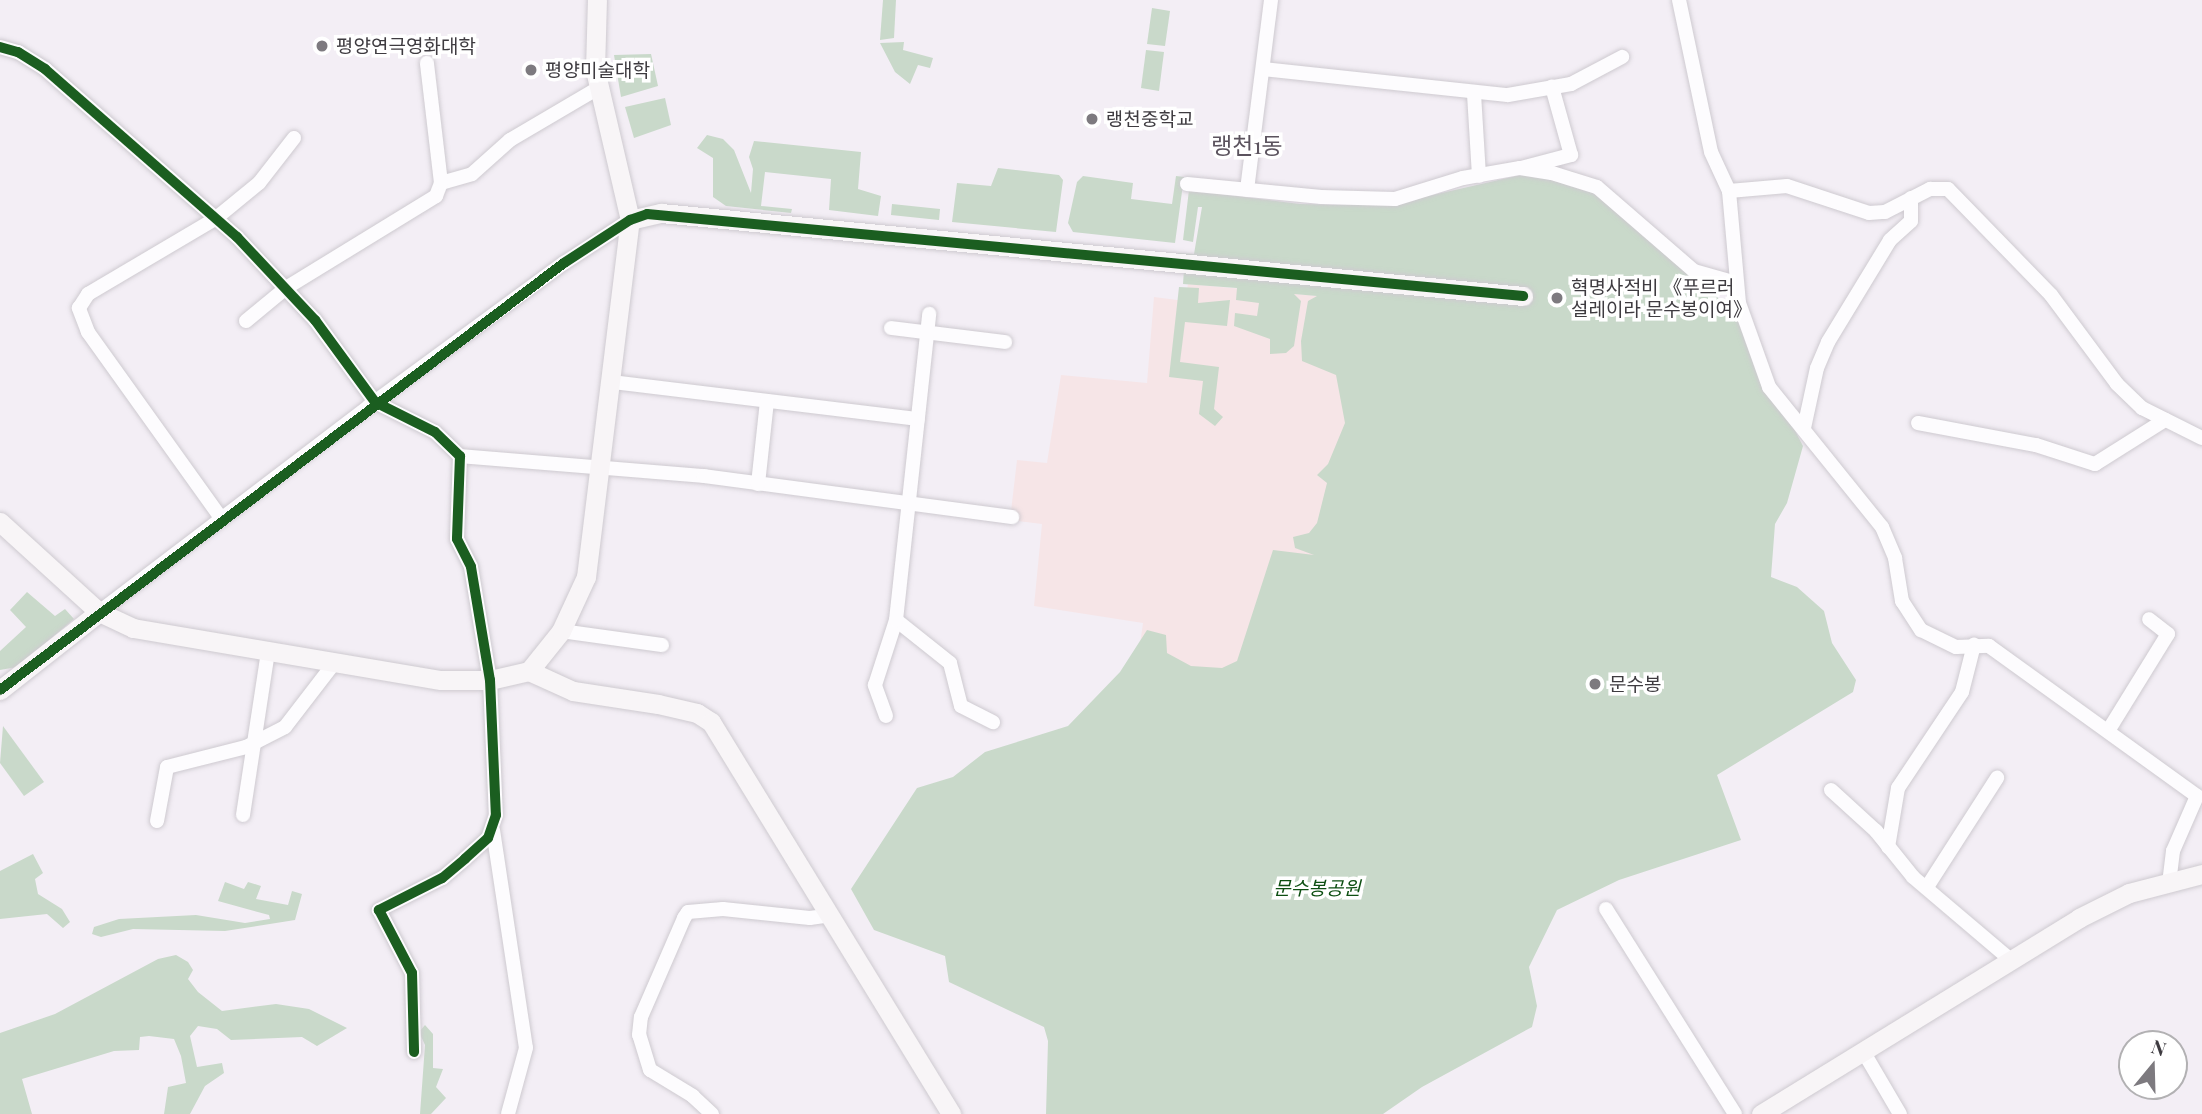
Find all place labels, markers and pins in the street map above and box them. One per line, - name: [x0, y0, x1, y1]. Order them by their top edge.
- place label: 평양연극영화대학: [336, 35, 476, 57]
- marker: 평양연극영화대학: [314, 38, 330, 54]
- place label: 평양미술대학: [545, 59, 650, 81]
- marker: 평양미술대학: [523, 62, 539, 78]
- place label: 랭천중학교: [1106, 108, 1193, 130]
- marker: 랭천중학교: [1084, 111, 1100, 127]
- place label: 혁명사적비 《푸르러 설레이라 문수봉이여》: [1571, 276, 1752, 320]
- marker: 혁명사적비 《푸르러 설레이라 문수봉이여》: [1549, 290, 1565, 306]
- place label: 문수봉: [1609, 673, 1661, 695]
- marker: 문수봉: [1587, 676, 1603, 692]

